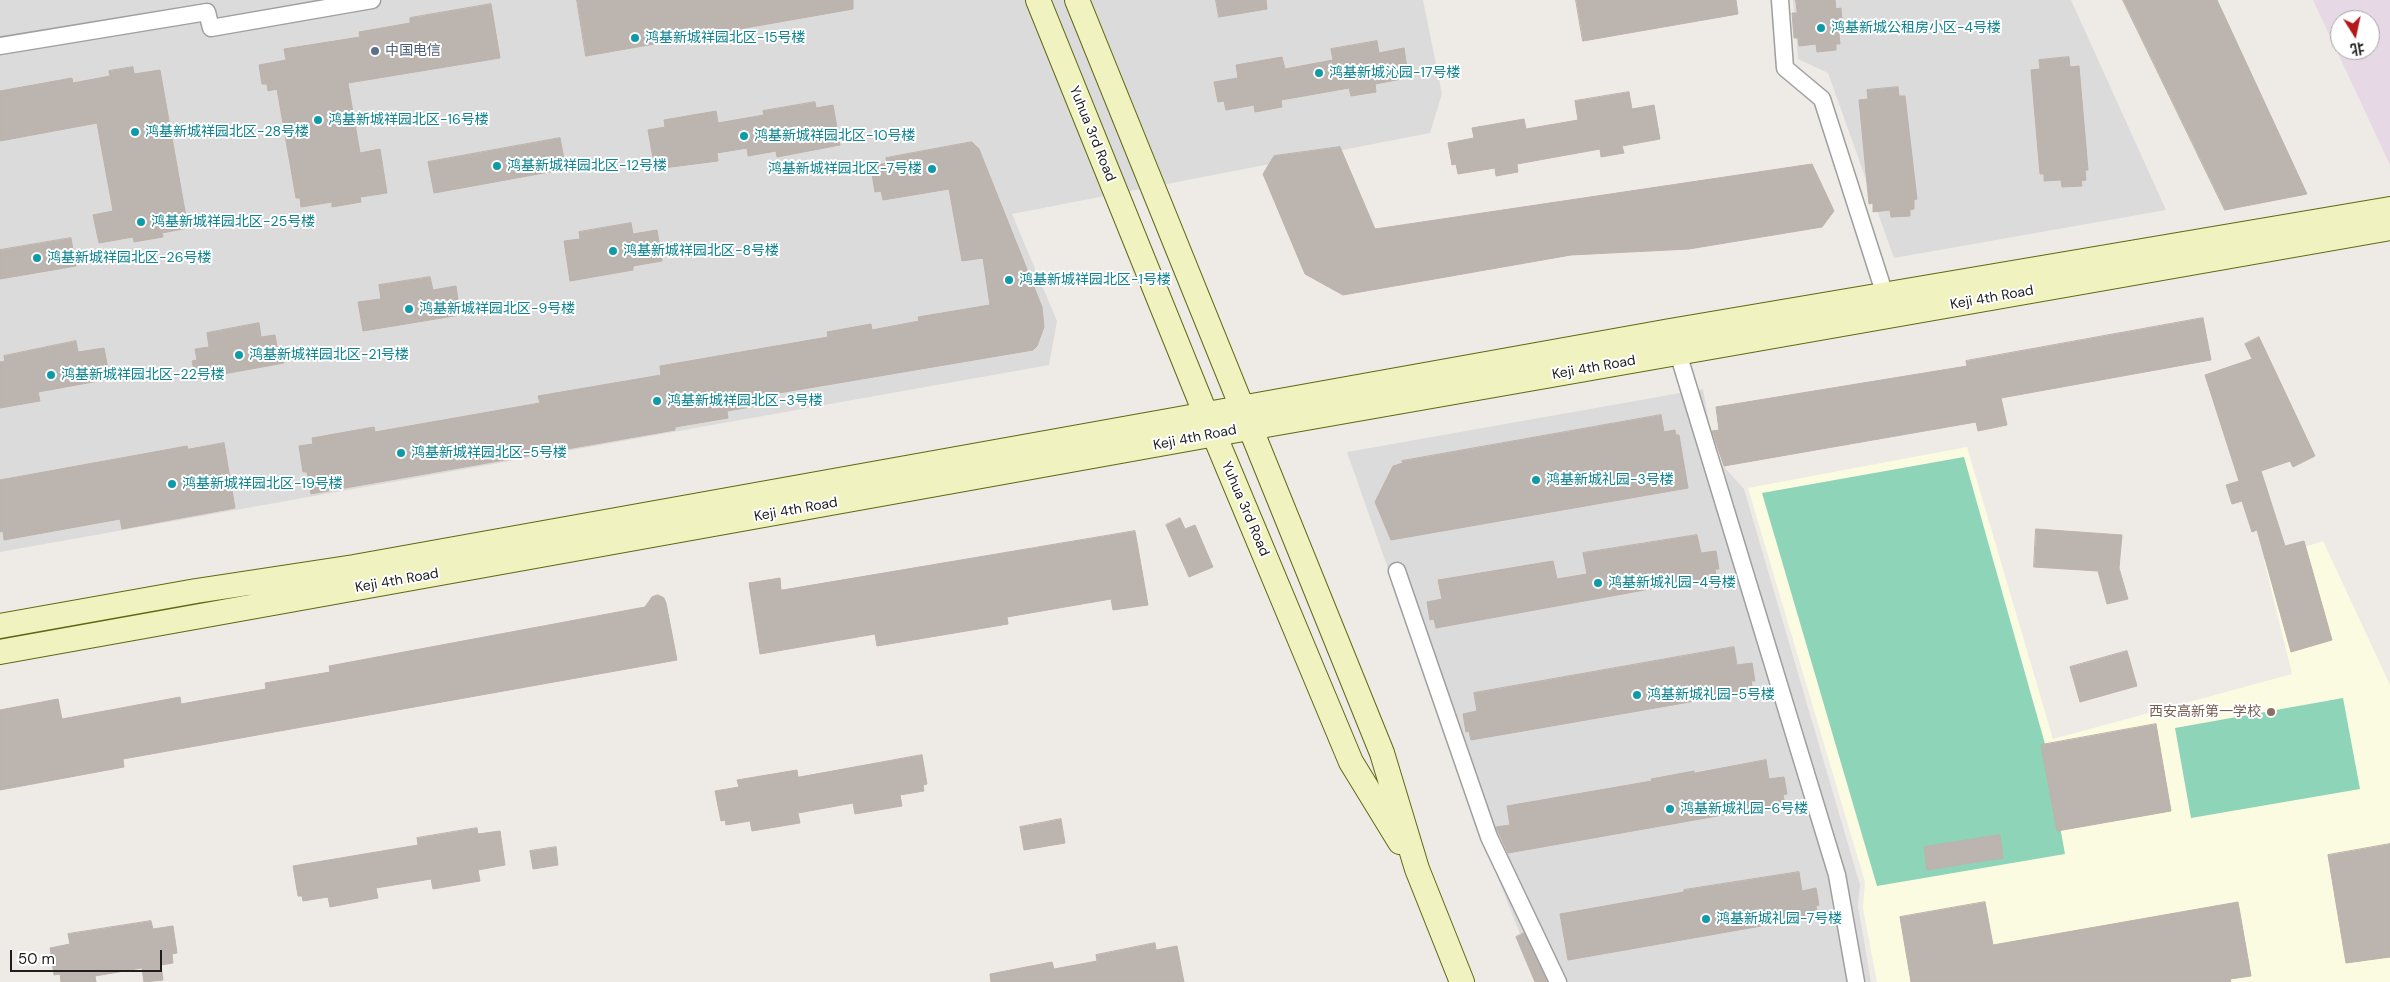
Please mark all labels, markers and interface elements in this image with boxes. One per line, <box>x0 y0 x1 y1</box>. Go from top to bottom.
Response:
north arrow <box>2330 10 2380 60</box>
place label: 鸿基新城公租房小区-4号楼 <box>1831 20 2001 36</box>
marker: 鸿基新城公租房小区-4号楼 <box>1815 22 1827 34</box>
place label: 鸿基新城祥园北区-15号楼 <box>645 30 805 46</box>
marker: 鸿基新城祥园北区-15号楼 <box>629 32 641 44</box>
text: 北 <box>2349 39 2366 59</box>
place label: 中国电信 <box>385 43 441 59</box>
marker: 中国电信 <box>369 45 381 57</box>
place label: 鸿基新城沁园-17号楼 <box>1329 65 1460 81</box>
marker: 鸿基新城沁园-17号楼 <box>1313 67 1325 79</box>
street label: Yuhua 3rd Road <box>1065 84 1119 184</box>
place label: 鸿基新城祥园北区-16号楼 <box>328 112 489 128</box>
marker: 鸿基新城祥园北区-16号楼 <box>312 114 324 126</box>
place label: 鸿基新城祥园北区-28号楼 <box>145 124 309 140</box>
marker: 鸿基新城祥园北区-28号楼 <box>129 126 141 138</box>
place label: 鸿基新城祥园北区-10号楼 <box>754 128 916 144</box>
marker: 鸿基新城祥园北区-10号楼 <box>738 130 750 142</box>
place label: 鸿基新城祥园北区-12号楼 <box>507 158 667 174</box>
marker: 鸿基新城祥园北区-12号楼 <box>491 160 503 172</box>
place label: 鸿基新城祥园北区-7号楼 <box>768 161 922 177</box>
marker: 鸿基新城祥园北区-7号楼 <box>926 163 938 175</box>
place label: 鸿基新城祥园北区-25号楼 <box>151 214 315 230</box>
marker: 鸿基新城祥园北区-25号楼 <box>135 216 147 228</box>
place label: 鸿基新城祥园北区-8号楼 <box>623 243 779 259</box>
marker: 鸿基新城祥园北区-8号楼 <box>607 245 619 257</box>
place label: 鸿基新城祥园北区-26号楼 <box>47 250 211 266</box>
marker: 鸿基新城祥园北区-26号楼 <box>31 252 43 264</box>
place label: 鸿基新城祥园北区-1号楼 <box>1019 272 1171 288</box>
marker: 鸿基新城祥园北区-1号楼 <box>1003 274 1015 286</box>
street label: Keji 4th Road <box>1949 282 2035 314</box>
place label: 鸿基新城祥园北区-9号楼 <box>419 301 575 317</box>
marker: 鸿基新城祥园北区-9号楼 <box>403 303 415 315</box>
place label: 鸿基新城祥园北区-21号楼 <box>249 347 409 363</box>
marker: 鸿基新城祥园北区-21号楼 <box>233 349 245 361</box>
street label: Keji 4th Road <box>1551 352 1637 384</box>
place label: 鸿基新城祥园北区-22号楼 <box>61 367 225 383</box>
marker: 鸿基新城祥园北区-22号楼 <box>45 369 57 381</box>
place label: 鸿基新城祥园北区-3号楼 <box>667 393 823 409</box>
marker: 鸿基新城祥园北区-3号楼 <box>651 395 663 407</box>
street label: Keji 4th Road <box>1152 422 1238 454</box>
place label: 鸿基新城祥园北区-5号楼 <box>411 445 567 461</box>
marker: 鸿基新城祥园北区-5号楼 <box>395 447 407 459</box>
street label: Yuhua 3rd Road <box>1217 459 1273 559</box>
place label: 鸿基新城礼园-3号楼 <box>1546 472 1674 488</box>
marker: 鸿基新城礼园-3号楼 <box>1530 474 1542 486</box>
place label: 鸿基新城祥园北区-19号楼 <box>182 476 343 492</box>
marker: 鸿基新城祥园北区-19号楼 <box>166 478 178 490</box>
street label: Keji 4th Road <box>753 494 839 526</box>
street label: Keji 4th Road <box>354 565 440 597</box>
place label: 鸿基新城礼园-4号楼 <box>1608 575 1736 591</box>
marker: 鸿基新城礼园-4号楼 <box>1592 577 1604 589</box>
place label: 鸿基新城礼园-5号楼 <box>1647 687 1775 703</box>
marker: 鸿基新城礼园-5号楼 <box>1631 689 1643 701</box>
place label: 西安高新第一学校 <box>2149 704 2261 720</box>
marker: 西安高新第一学校 <box>2265 706 2277 718</box>
place label: 鸿基新城礼园-6号楼 <box>1680 801 1808 817</box>
marker: 鸿基新城礼园-6号楼 <box>1664 803 1676 815</box>
place label: 鸿基新城礼园-7号楼 <box>1716 911 1842 927</box>
marker: 鸿基新城礼园-7号楼 <box>1700 913 1712 925</box>
scale bar <box>12 940 165 972</box>
text: 50 m <box>18 949 55 969</box>

